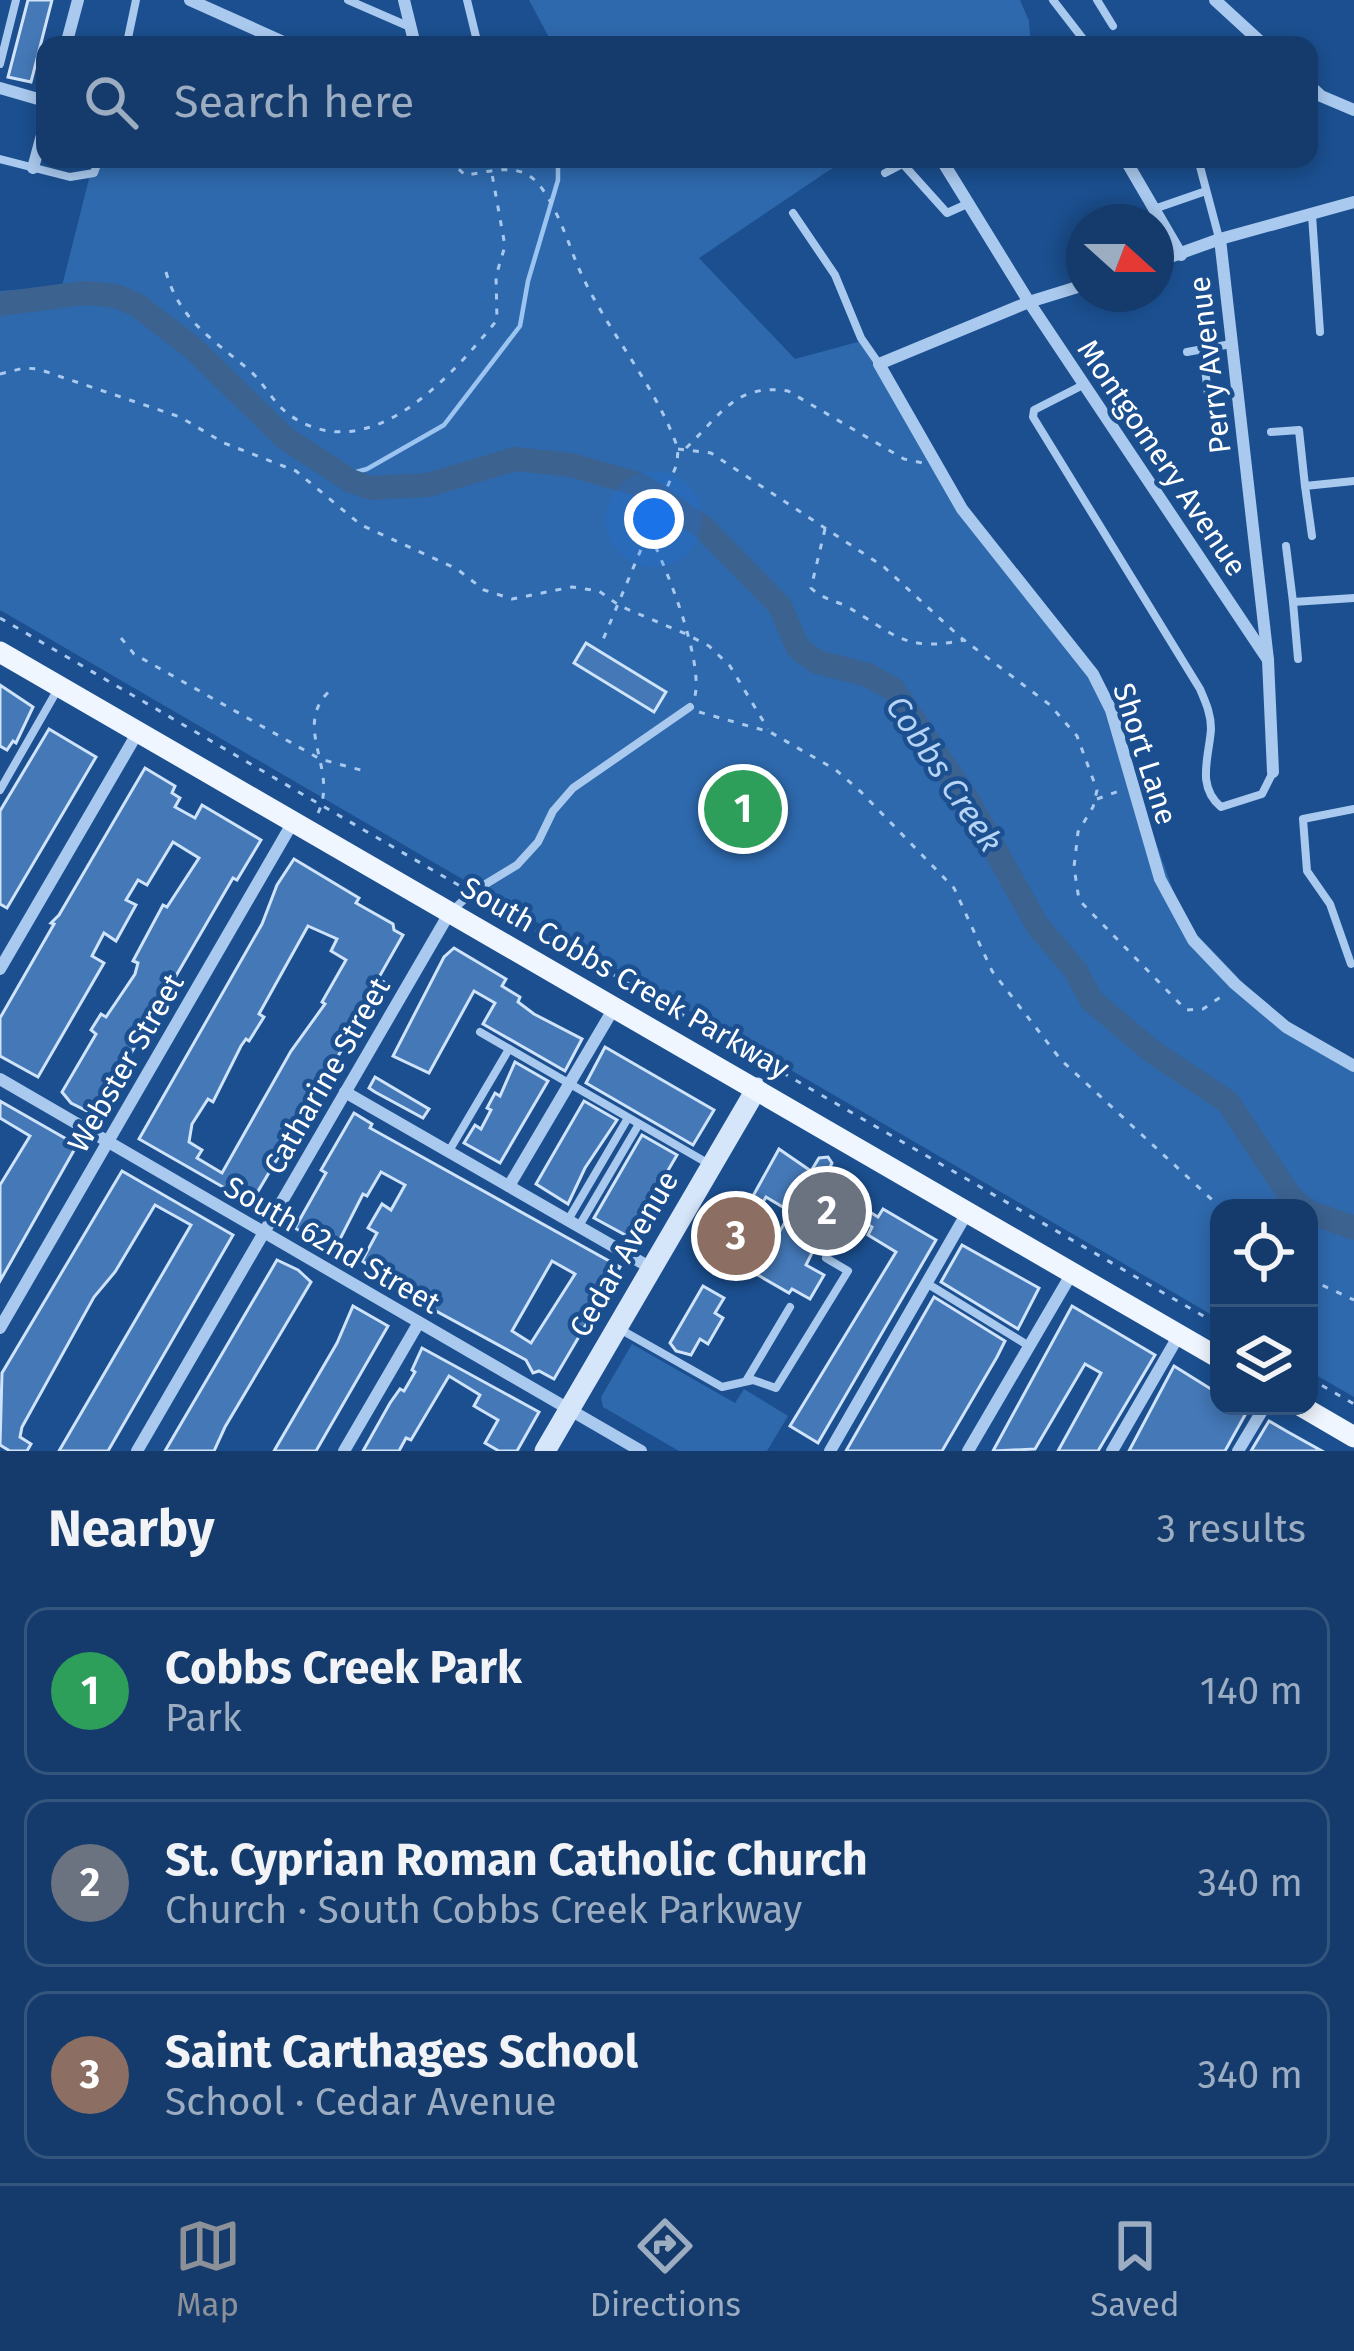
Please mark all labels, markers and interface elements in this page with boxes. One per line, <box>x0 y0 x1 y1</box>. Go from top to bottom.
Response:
search box <box>36 36 1318 168</box>
icon: search <box>78 69 144 135</box>
text: Search here <box>174 75 414 129</box>
north arrow <box>1066 204 1174 312</box>
street label: Perry Avenue <box>1181 274 1239 456</box>
street label: Montgomery Avenue <box>1070 333 1254 583</box>
your location <box>624 489 684 549</box>
street label: Short Lane <box>1105 679 1185 829</box>
water label: Cobbs Creek <box>877 688 1011 860</box>
pin: 1 <box>704 764 782 854</box>
street label: South Cobbs Creek Parkway <box>455 869 796 1087</box>
street label: Webster Street <box>60 967 192 1159</box>
street label: Catharine Street <box>256 971 398 1181</box>
street label: Cedar Avenue <box>562 1164 686 1344</box>
pin: 2 <box>788 1166 866 1256</box>
street label: South 62nd Street <box>218 1169 446 1321</box>
pin: 3 <box>697 1191 775 1281</box>
map controls <box>1210 1199 1318 1415</box>
button: locate <box>1210 1199 1318 1307</box>
button: layers <box>1210 1307 1318 1415</box>
text: Nearby <box>48 1498 214 1560</box>
text: 3 results <box>1156 1506 1306 1552</box>
text: Cobbs Creek Park <box>165 1641 522 1695</box>
text: 1 <box>81 1668 99 1714</box>
text: 140 m <box>1200 1668 1303 1714</box>
text: Park <box>165 1695 242 1741</box>
text: St. Cyprian Roman Catholic Church <box>165 1833 868 1887</box>
text: 2 <box>80 1860 100 1906</box>
text: 340 m <box>1197 1860 1303 1906</box>
text: Church · South Cobbs Creek Parkway <box>165 1887 802 1933</box>
text: Saint Carthages School <box>165 2025 638 2079</box>
text: 3 <box>80 2052 100 2098</box>
text: 340 m <box>1197 2052 1303 2098</box>
text: School · Cedar Avenue <box>165 2079 556 2125</box>
tab: Map <box>175 2213 241 2325</box>
tab: Directions <box>590 2213 741 2325</box>
tab: Saved <box>1090 2213 1179 2325</box>

